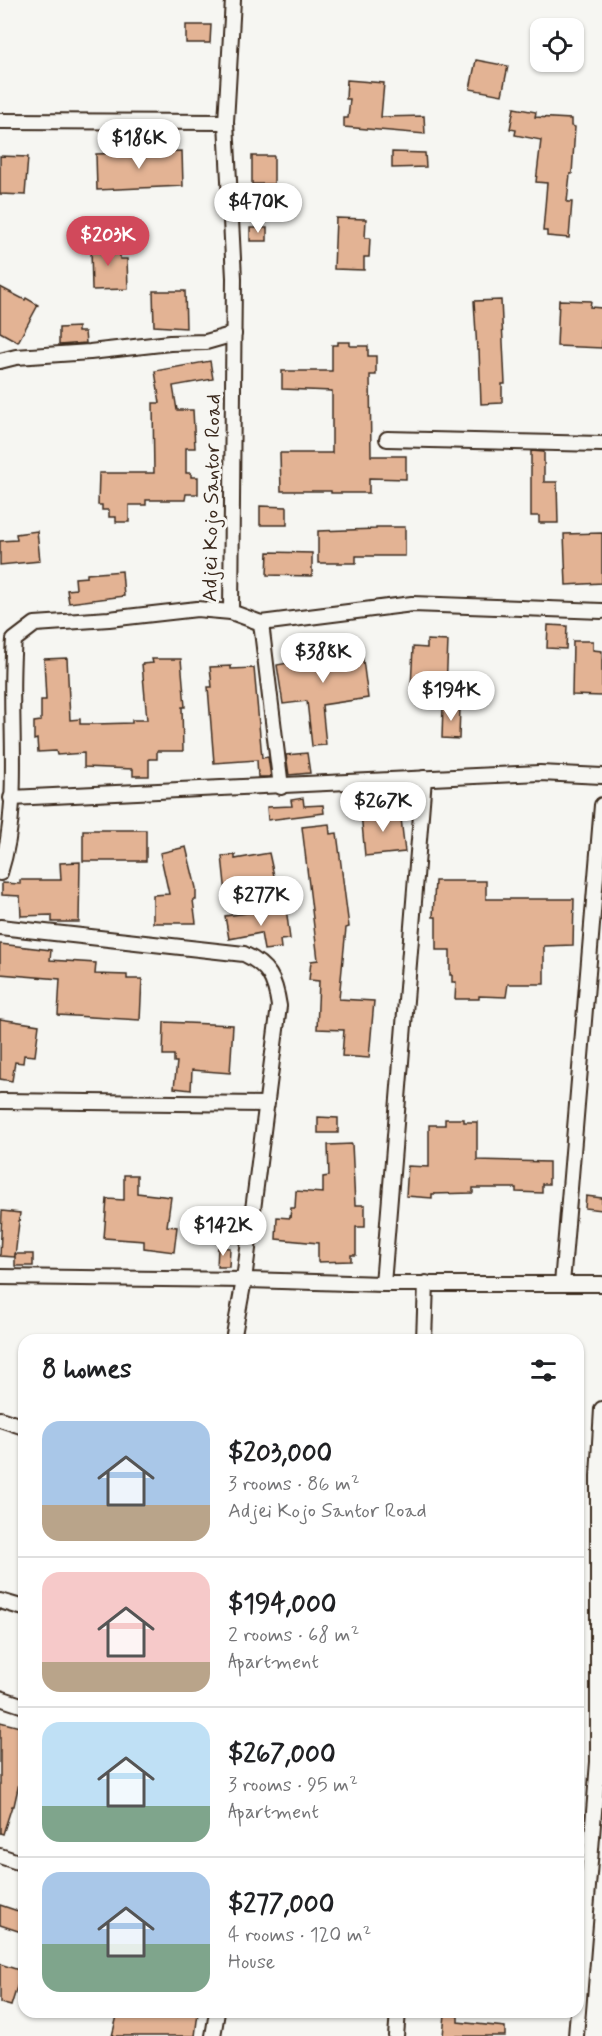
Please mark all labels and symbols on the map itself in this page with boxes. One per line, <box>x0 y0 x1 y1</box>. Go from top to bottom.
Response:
pin: $186K <box>97 119 181 170</box>
pin: $470K <box>216 183 300 234</box>
pin: $203K <box>66 216 150 267</box>
street label: Adjei Kojo Santor Road <box>196 394 228 602</box>
pin: $388K <box>281 633 365 684</box>
pin: $194K <box>409 671 493 722</box>
pin: $267K <box>341 782 425 833</box>
pin: $277K <box>219 876 303 927</box>
pin: $142K <box>181 1206 265 1257</box>

